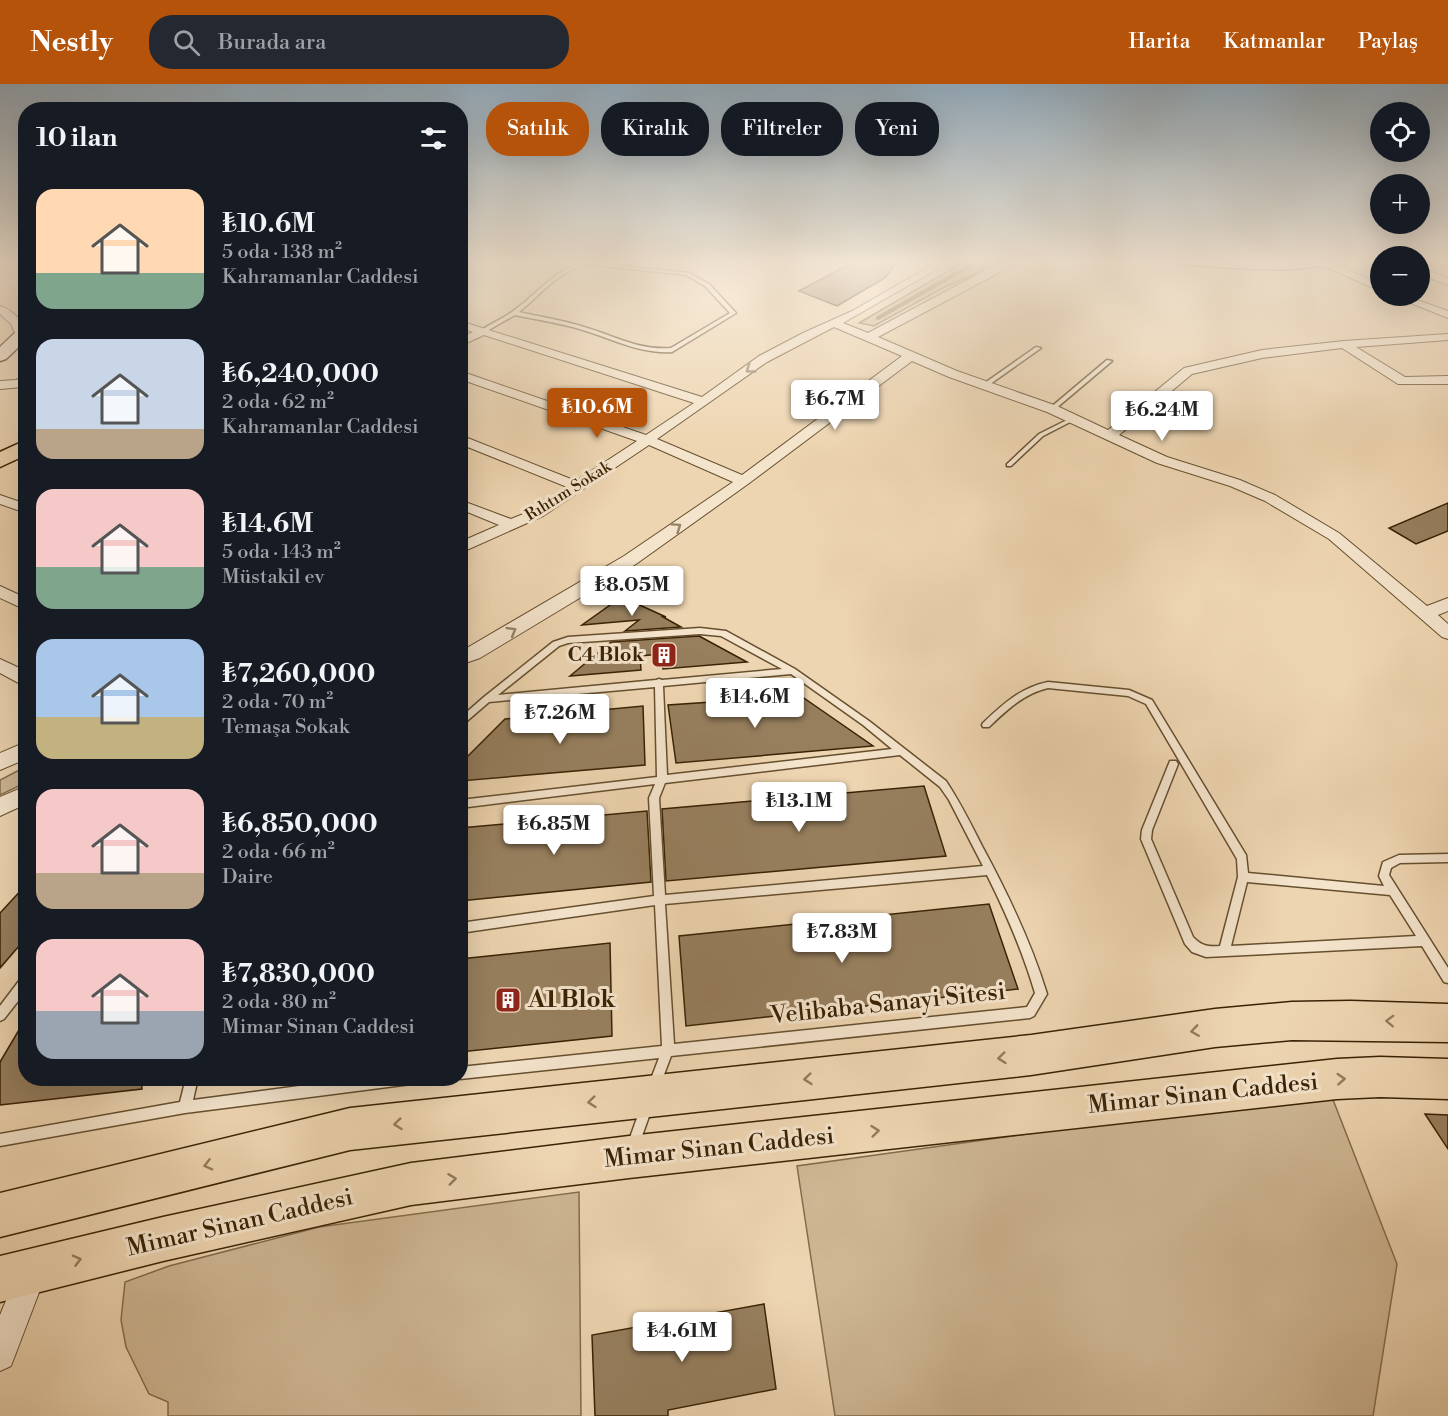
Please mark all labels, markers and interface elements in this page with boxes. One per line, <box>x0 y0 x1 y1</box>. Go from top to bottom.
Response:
search box <box>149 15 569 69</box>
text: Nestly <box>30 25 113 60</box>
icon: search <box>170 26 203 59</box>
text: Burada ara <box>218 29 326 56</box>
text: Harita <box>1128 29 1190 55</box>
text: Katmanlar <box>1223 29 1325 55</box>
text: Paylaş <box>1358 29 1418 55</box>
chip: Satılık <box>486 102 589 156</box>
chip: Kiralık <box>601 102 709 156</box>
chip: Filtreler <box>721 102 843 156</box>
chip: Yeni <box>855 102 939 156</box>
map controls <box>1370 102 1430 306</box>
button: locate <box>1370 102 1430 162</box>
text: 10 ilan <box>36 122 118 154</box>
icon: filters <box>417 122 450 155</box>
button: + <box>1370 174 1430 234</box>
text: ₺10.6M <box>222 208 315 240</box>
icon: home <box>84 213 156 285</box>
text: 5 oda · 138 m² <box>222 240 342 265</box>
button: − <box>1370 246 1430 306</box>
text: Kahramanlar Caddesi <box>222 265 419 290</box>
text: ₺6,240,000 <box>222 358 379 390</box>
one-way arrow <box>745 362 756 373</box>
icon: home <box>84 363 156 435</box>
pin: ₺6.7M <box>793 380 877 431</box>
text: ₺6.7M <box>805 387 865 412</box>
pin: ₺10.6M <box>548 388 646 439</box>
text: 2 oda · 62 m² <box>222 390 334 415</box>
pin: ₺6.24M <box>1113 391 1211 442</box>
text: ₺10.6M <box>561 395 633 420</box>
text: ₺6.24M <box>1125 398 1199 423</box>
text: Kahramanlar Caddesi <box>222 415 419 440</box>
street label: Rıhtım Sokak <box>521 456 616 525</box>
text: ₺14.6M <box>222 508 313 540</box>
icon: home <box>84 513 156 585</box>
one-way arrow <box>670 523 681 534</box>
text: 5 oda · 143 m² <box>222 540 341 565</box>
text: Müstakil ev <box>222 565 325 590</box>
pin: ₺8.05M <box>583 566 681 617</box>
text: ₺8.05M <box>594 573 670 598</box>
one-way arrow <box>506 626 516 638</box>
building icon: C4 Blok <box>649 640 679 670</box>
place label: C4 Blok <box>567 643 645 668</box>
text: ₺7,260,000 <box>222 658 375 690</box>
icon: home <box>84 663 156 735</box>
pin: ₺14.6M <box>706 678 804 729</box>
text: ₺14.6M <box>720 685 790 710</box>
text: 2 oda · 70 m² <box>222 690 333 715</box>
pin: ₺7.26M <box>511 694 609 745</box>
text: ₺7.26M <box>524 701 596 726</box>
text: Temaşa Sokak <box>222 715 349 740</box>
pin: ₺13.1M <box>750 782 848 833</box>
text: ₺13.1M <box>766 789 832 814</box>
pin: ₺6.85M <box>505 805 603 856</box>
text: ₺6,850,000 <box>222 808 378 840</box>
text: ₺6.85M <box>517 812 591 837</box>
icon: home <box>84 813 156 885</box>
text: 2 oda · 66 m² <box>222 840 335 865</box>
text: Daire <box>222 865 273 890</box>
pin: ₺7.83M <box>793 913 891 964</box>
text: ₺7.83M <box>806 920 878 945</box>
text: ₺7,830,000 <box>222 958 375 990</box>
icon: home <box>84 963 156 1035</box>
street label: Velibaba Sanayi Sitesi <box>768 977 1007 1031</box>
building icon: A1 Blok <box>493 985 523 1015</box>
place label: A1 Blok <box>527 985 617 1015</box>
text: 2 oda · 80 m² <box>222 990 336 1015</box>
text: Mimar Sinan Caddesi <box>222 1015 415 1040</box>
one-way arrow <box>1385 1015 1394 1027</box>
one-way arrow <box>1190 1024 1200 1036</box>
one-way arrow <box>997 1051 1007 1064</box>
street label: Mimar Sinan Caddesi <box>1086 1067 1320 1121</box>
one-way arrow <box>804 1072 813 1085</box>
one-way arrow <box>1336 1073 1345 1086</box>
one-way arrow <box>588 1095 597 1108</box>
one-way arrow <box>394 1117 403 1130</box>
street label: Mimar Sinan Caddesi <box>602 1121 836 1175</box>
one-way arrow <box>871 1125 880 1138</box>
one-way arrow <box>203 1157 213 1170</box>
one-way arrow <box>448 1173 457 1186</box>
street label: Mimar Sinan Caddesi <box>124 1182 356 1264</box>
one-way arrow <box>72 1255 82 1268</box>
pin: ₺4.61M <box>633 1312 731 1363</box>
text: ₺4.61M <box>647 1319 717 1344</box>

